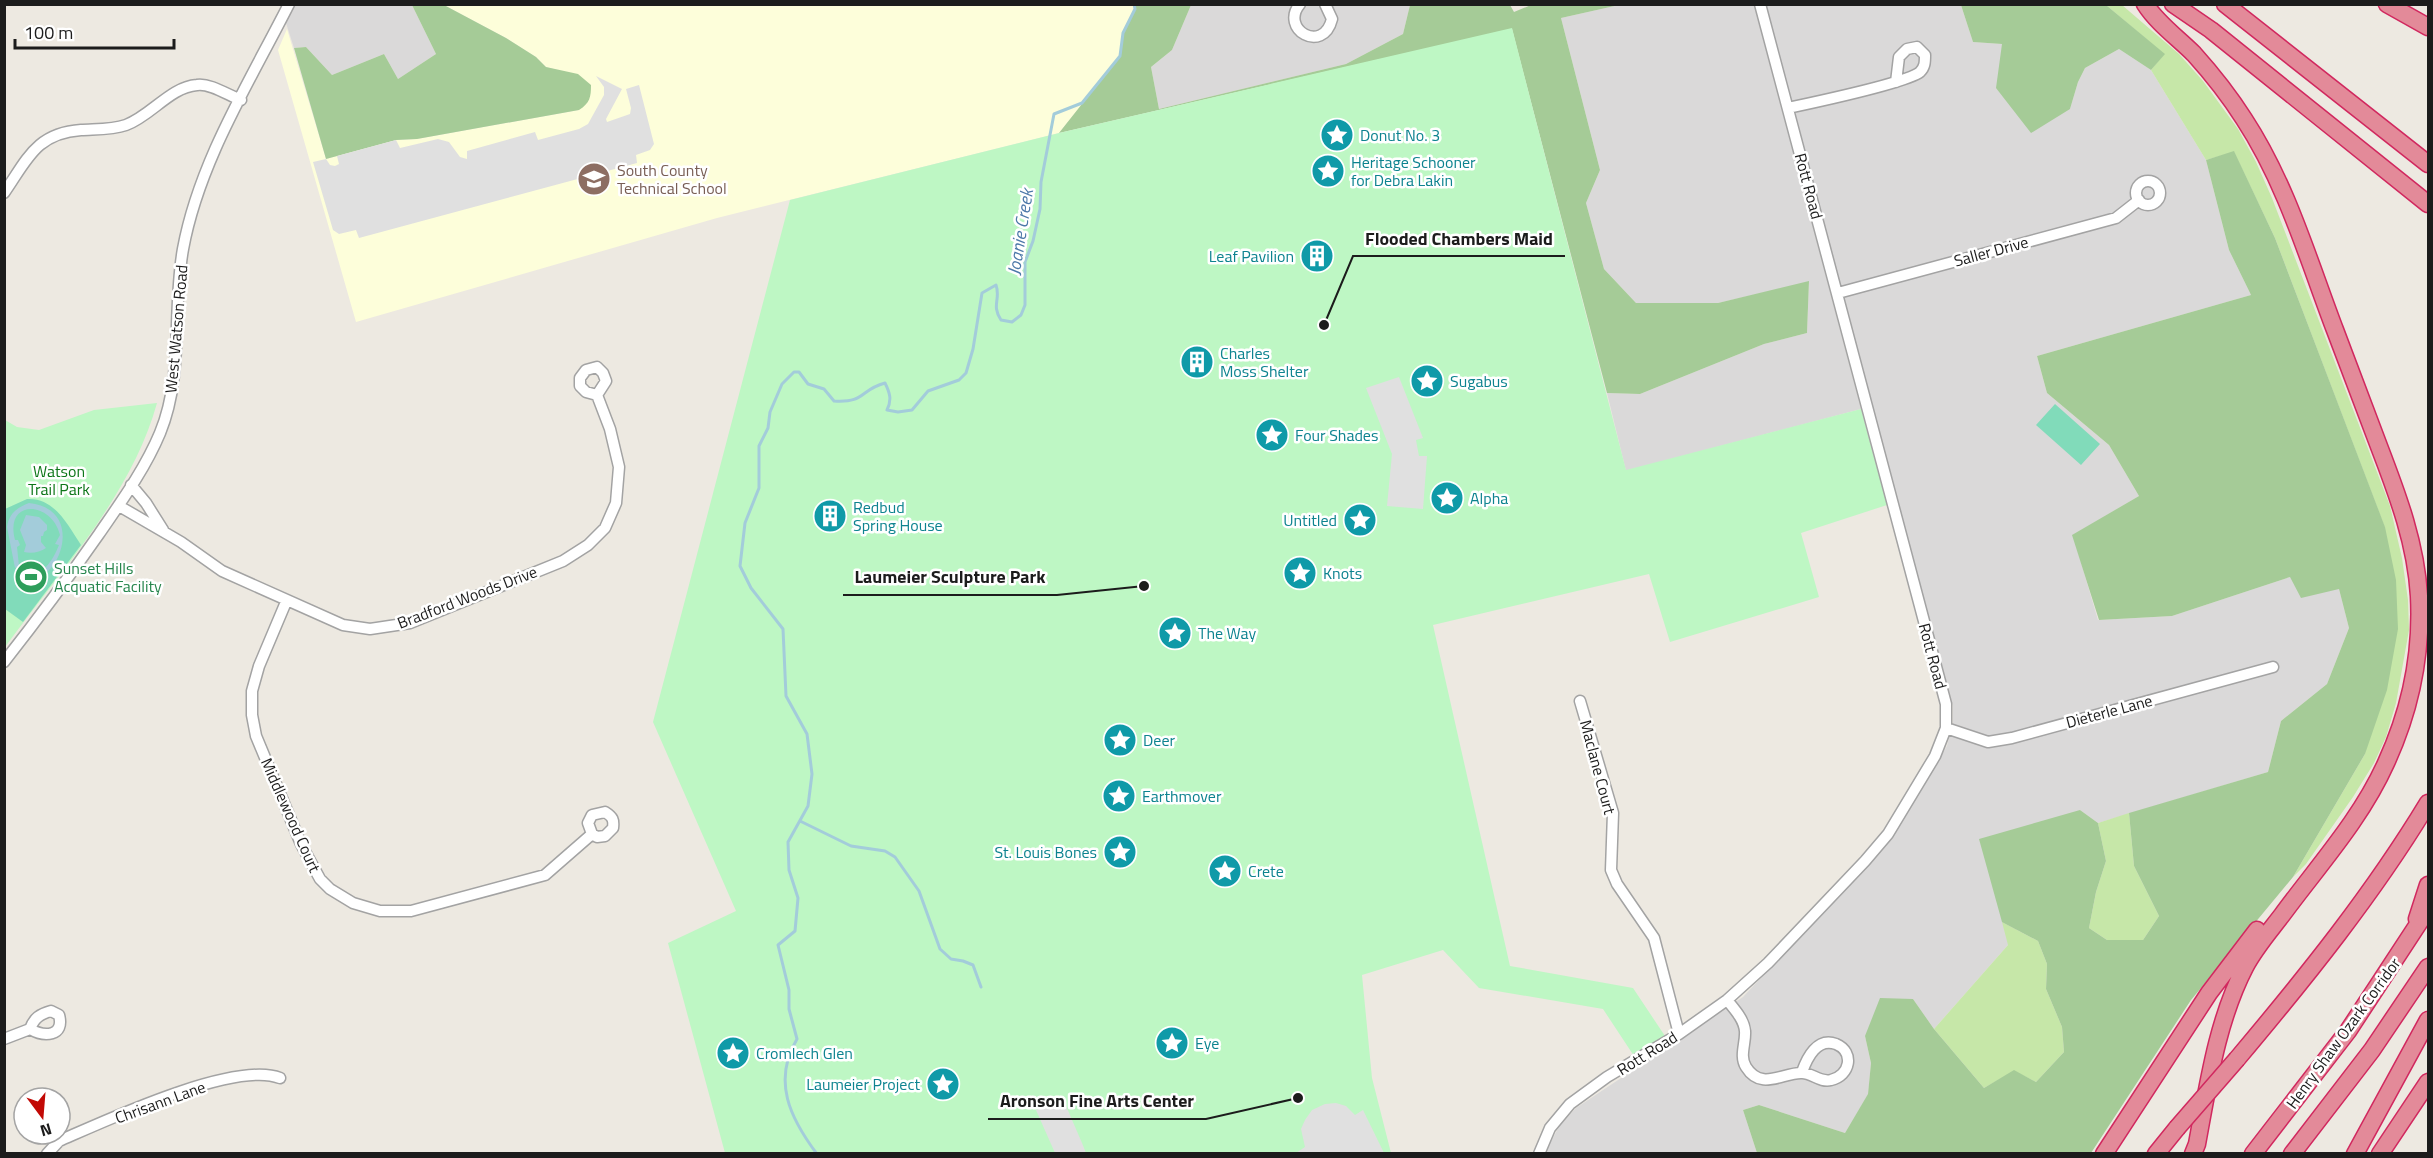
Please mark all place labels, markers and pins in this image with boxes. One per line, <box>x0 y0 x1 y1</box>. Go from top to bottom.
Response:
place icon: Donut No. 3 <box>1319 117 1355 153</box>
place label: Donut No. 3 <box>1360 123 1440 147</box>
place label: Heritage Schooner for Debra Lakin <box>1351 150 1476 192</box>
place icon: Heritage Schooner for Debra Lakin <box>1310 153 1346 189</box>
place label: South County Technical School <box>617 158 727 200</box>
school or university icon: South County Technical School <box>576 161 612 197</box>
callout: Flooded Chambers Maid <box>1353 220 1565 256</box>
building icon: Leaf Pavilion <box>1299 238 1335 274</box>
place label: Leaf Pavilion <box>1209 244 1294 268</box>
place label: Charles Moss Shelter <box>1220 341 1309 383</box>
building icon: Charles Moss Shelter <box>1179 344 1215 380</box>
place icon: Sugabus <box>1409 363 1445 399</box>
place label: Sugabus <box>1450 369 1508 393</box>
place icon: Four Shades <box>1254 417 1290 453</box>
place label: Four Shades <box>1295 423 1378 447</box>
place icon: Alpha <box>1429 480 1465 516</box>
place label: Alpha <box>1470 486 1508 510</box>
place label: Redbud Spring House <box>853 495 943 537</box>
building icon: Redbud Spring House <box>812 498 848 534</box>
place icon: Untitled <box>1342 502 1378 538</box>
place label: Untitled <box>1283 508 1337 532</box>
place icon: Knots <box>1282 555 1318 591</box>
place label: Sunset Hills Acquatic Facility <box>54 556 162 598</box>
sports icon: Sunset Hills Acquatic Facility <box>13 559 49 595</box>
callout: Laumeier Sculpture Park <box>843 559 1057 595</box>
place label: Knots <box>1323 561 1362 585</box>
place icon: The Way <box>1157 615 1193 651</box>
place label: The Way <box>1198 621 1256 645</box>
place icon: Deer <box>1102 722 1138 758</box>
place label: Deer <box>1143 728 1175 752</box>
place icon: Earthmover <box>1101 778 1137 814</box>
place label: Earthmover <box>1142 784 1222 808</box>
place icon: St. Louis Bones <box>1102 834 1138 870</box>
place label: St. Louis Bones <box>994 840 1097 864</box>
place icon: Crete <box>1207 853 1243 889</box>
place label: Crete <box>1248 859 1284 883</box>
place icon: Eye <box>1154 1025 1190 1061</box>
place label: Eye <box>1195 1031 1219 1055</box>
place icon: Cromlech Glen <box>715 1035 751 1071</box>
place label: Cromlech Glen <box>756 1041 853 1065</box>
place icon: Laumeier Project <box>925 1066 961 1102</box>
place label: Laumeier Project <box>806 1072 920 1096</box>
callout: Aronson Fine Arts Center <box>988 1083 1206 1119</box>

